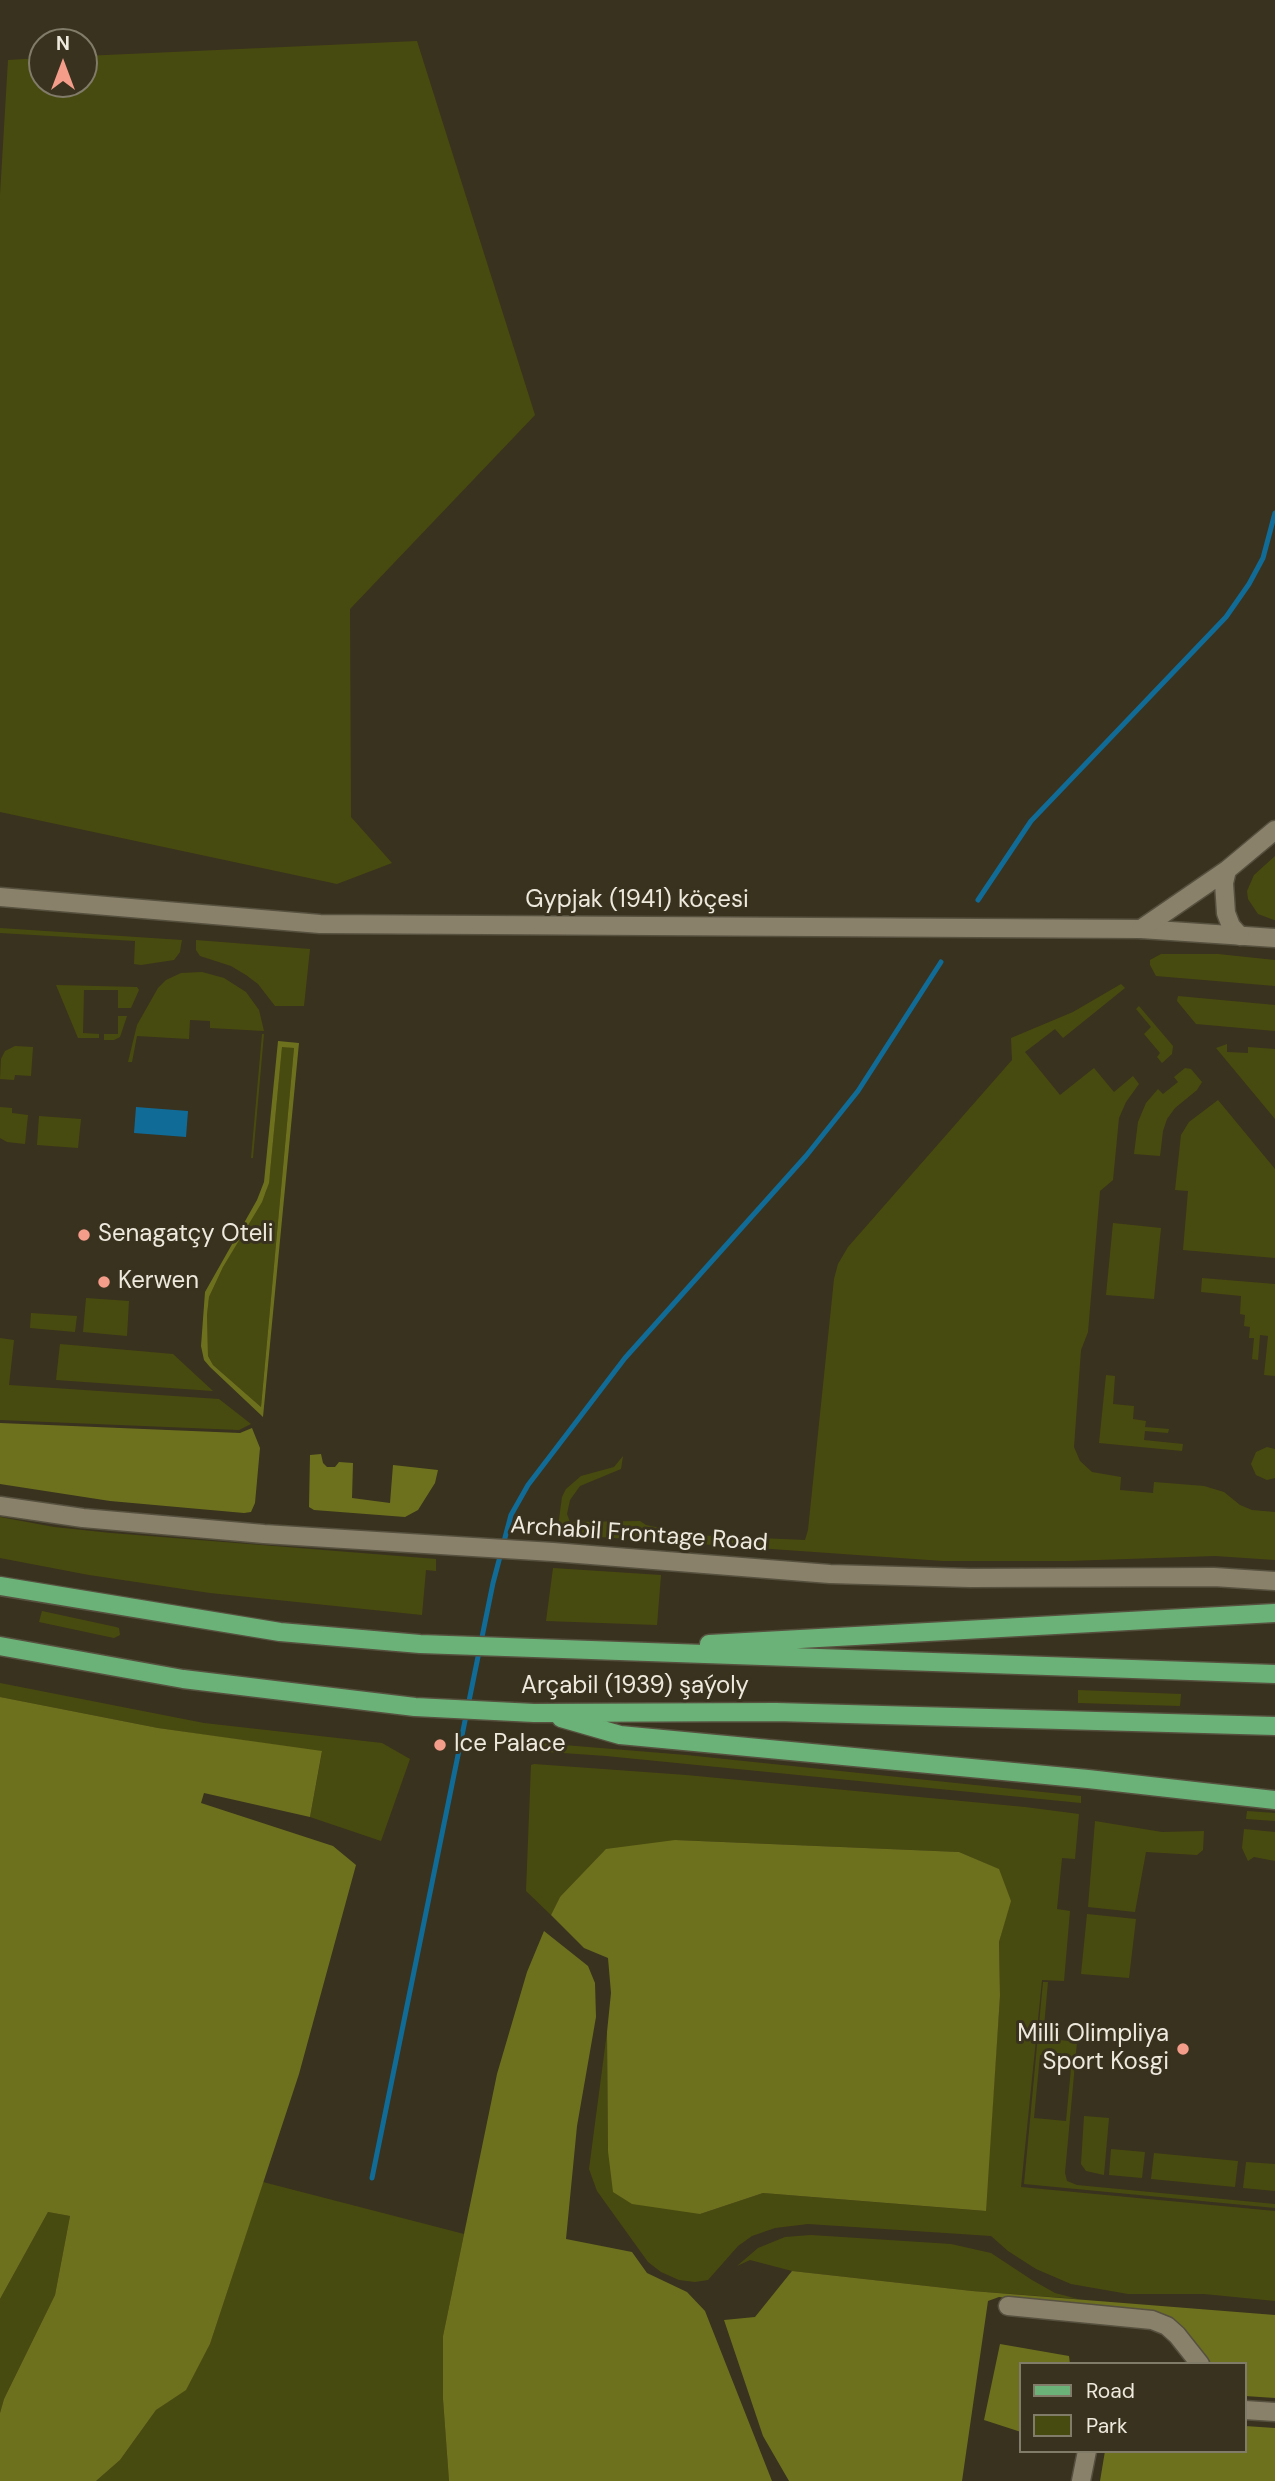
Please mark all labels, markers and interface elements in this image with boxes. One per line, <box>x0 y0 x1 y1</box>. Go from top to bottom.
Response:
north arrow <box>28 28 98 98</box>
text: N <box>56 31 70 56</box>
street label: Gypjak (1941) köçesi <box>525 887 749 915</box>
place label: Senagatçy Oteli <box>98 1221 273 1249</box>
marker: Senagatçy Oteli <box>76 1227 92 1243</box>
place label: Kerwen <box>118 1268 199 1296</box>
marker: Kerwen <box>96 1274 112 1290</box>
street label: Archabil Frontage Road <box>509 1512 769 1558</box>
street label: Arçabil (1939) şaýoly <box>521 1673 749 1701</box>
place label: Ice Palace <box>454 1731 566 1759</box>
marker: Ice Palace <box>432 1737 448 1753</box>
place label: Milli Olimpliya Sport Kosgi <box>1017 2021 1169 2077</box>
marker: Milli Olimpliya Sport Kosgi <box>1175 2041 1191 2057</box>
legend <box>1020 2362 1247 2453</box>
text: Road <box>1086 2377 1135 2405</box>
text: Park <box>1086 2412 1127 2440</box>

